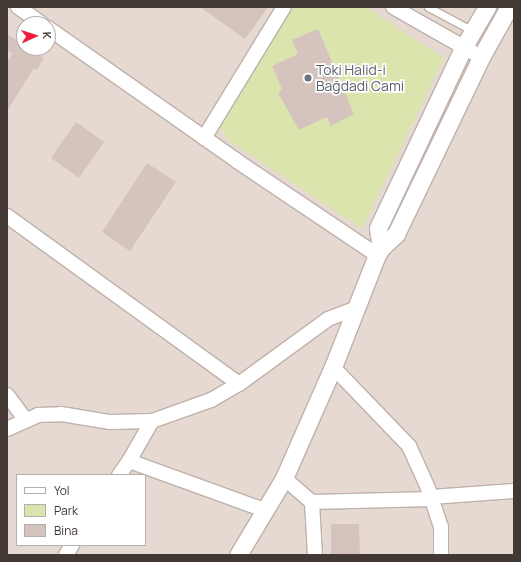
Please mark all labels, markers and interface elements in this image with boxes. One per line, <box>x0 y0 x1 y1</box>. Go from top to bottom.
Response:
north arrow <box>16 16 56 56</box>
text: K <box>40 31 55 39</box>
place label: Toki Halid-i Bağdadi Cami <box>316 62 404 94</box>
marker: Toki Halid-i Bağdadi Cami <box>303 73 313 83</box>
legend <box>16 474 146 546</box>
text: Yol <box>54 482 70 499</box>
text: Park <box>54 502 78 519</box>
text: Bina <box>54 522 78 539</box>

